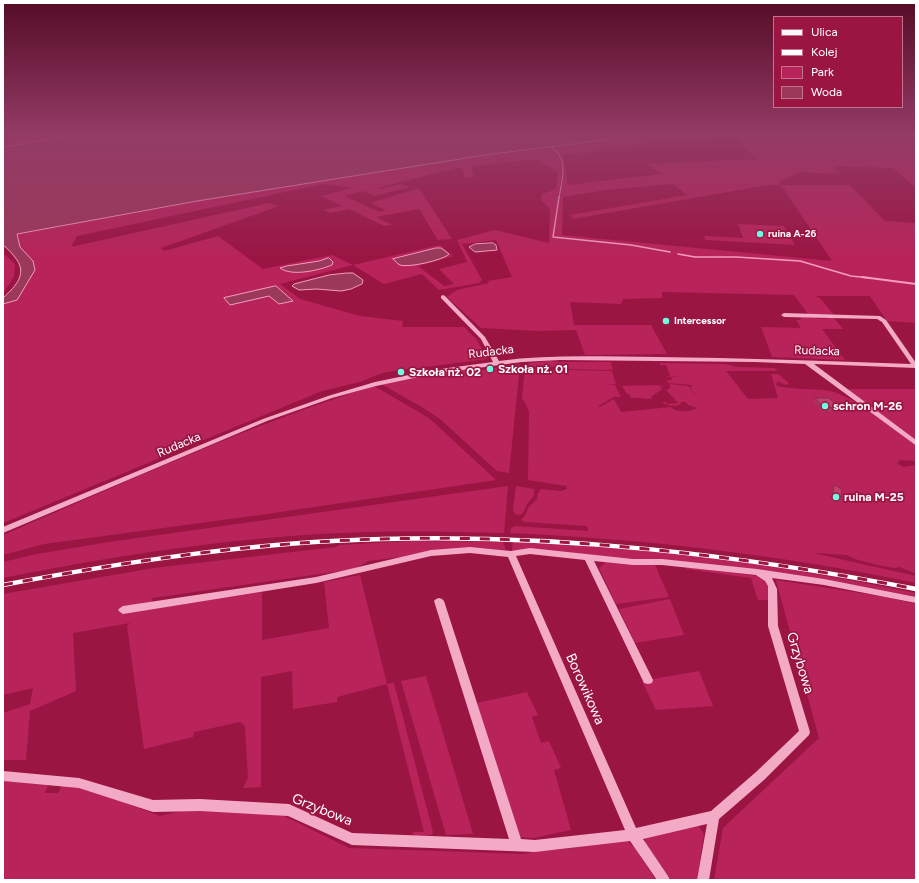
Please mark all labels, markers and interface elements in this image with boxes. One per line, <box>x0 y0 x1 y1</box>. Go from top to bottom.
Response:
legend <box>773 16 903 108</box>
text: Ulica <box>811 25 838 39</box>
text: Kolej <box>811 45 838 59</box>
text: Park <box>811 65 834 79</box>
text: Woda <box>811 85 842 99</box>
place label: ruina A-26 <box>768 228 816 240</box>
marker: ruina A-26 <box>755 229 765 239</box>
place label: Intercessor <box>674 315 726 327</box>
marker: Intercessor <box>661 316 671 326</box>
street label: Rudacka <box>467 342 515 362</box>
street label: Rudacka <box>794 343 840 359</box>
place label: Szkoła nż. 01 <box>498 362 568 376</box>
marker: Szkoła nż. 01 <box>485 364 495 374</box>
place label: Szkoła nż. 02 <box>409 365 481 379</box>
marker: Szkoła nż. 02 <box>396 367 406 377</box>
place label: schron M-26 <box>833 399 902 413</box>
marker: schron M-26 <box>820 401 830 411</box>
street label: Rudacka <box>155 429 203 461</box>
place label: ruina M-25 <box>844 490 904 504</box>
marker: ruina M-25 <box>831 492 841 502</box>
street label: Grzybowa <box>783 630 817 696</box>
street label: Borowikowa <box>562 651 608 727</box>
street label: Grzybowa <box>289 790 355 830</box>

